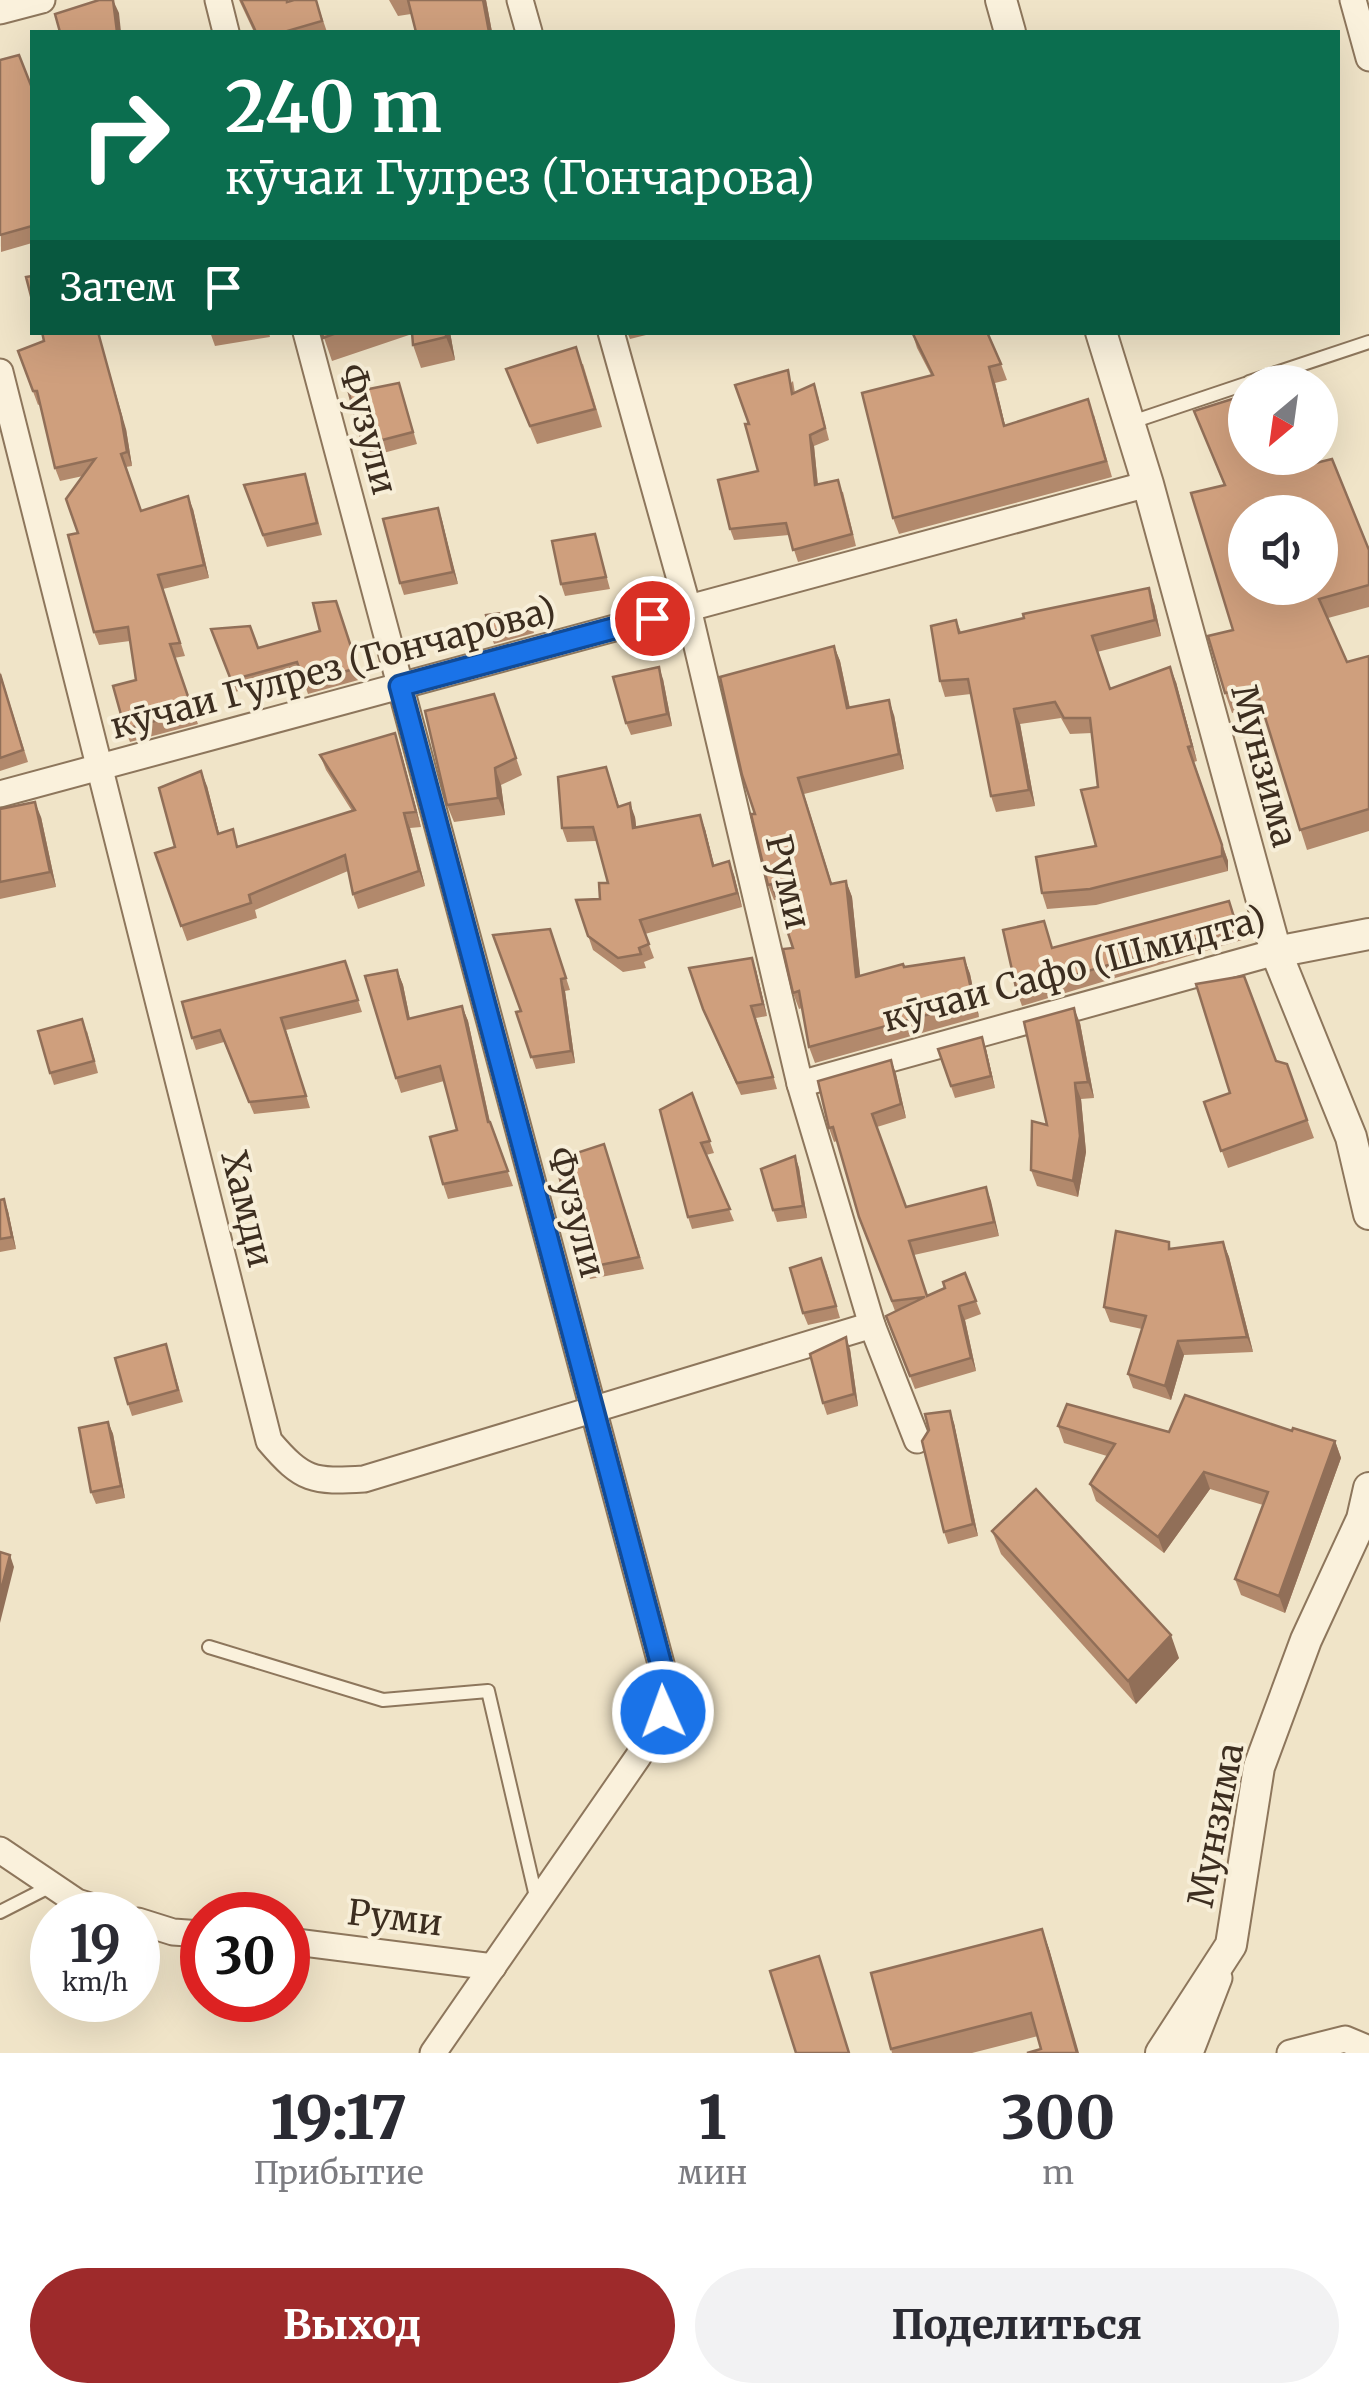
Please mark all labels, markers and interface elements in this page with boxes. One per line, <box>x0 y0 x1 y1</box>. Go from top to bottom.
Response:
text: 240 m <box>225 63 442 151</box>
icon: right <box>60 70 190 200</box>
text: кӯчаи Гулрез (Гончарова) <box>225 150 815 206</box>
icon: arrive <box>196 260 251 315</box>
text: Затем <box>60 264 176 311</box>
street label: Фузули <box>329 359 407 499</box>
north arrow <box>1228 365 1338 475</box>
map controls <box>1228 365 1338 605</box>
button: sound <box>1228 495 1338 605</box>
pin <box>610 576 695 661</box>
street label: кӯчаи Гулрез (Гончарова) <box>106 587 560 749</box>
icon: arrive <box>625 591 680 646</box>
street label: Мунзима <box>1221 680 1307 852</box>
street label: Руми <box>756 831 820 933</box>
street label: кӯчаи Сафо (Шмидта) <box>878 897 1270 1041</box>
street label: Фузули <box>537 1142 615 1282</box>
street label: Хамди <box>211 1146 283 1272</box>
position arrow <box>611 1660 715 1764</box>
street label: Мунзима <box>1179 1739 1253 1911</box>
street label: Руми <box>345 1890 445 1946</box>
speed limit sign: 30 <box>180 1892 310 2022</box>
text: 19 <box>69 1913 121 1976</box>
text: km/h <box>62 1966 128 1998</box>
text: 19:17 <box>270 2080 407 2155</box>
text: 1 <box>698 2080 726 2155</box>
text: 300 <box>1001 2080 1115 2155</box>
text: Прибытие <box>254 2153 424 2193</box>
text: мин <box>677 2153 747 2193</box>
text: m <box>1042 2153 1074 2193</box>
button: Выход <box>30 2268 675 2383</box>
button: Поделиться <box>695 2268 1339 2383</box>

